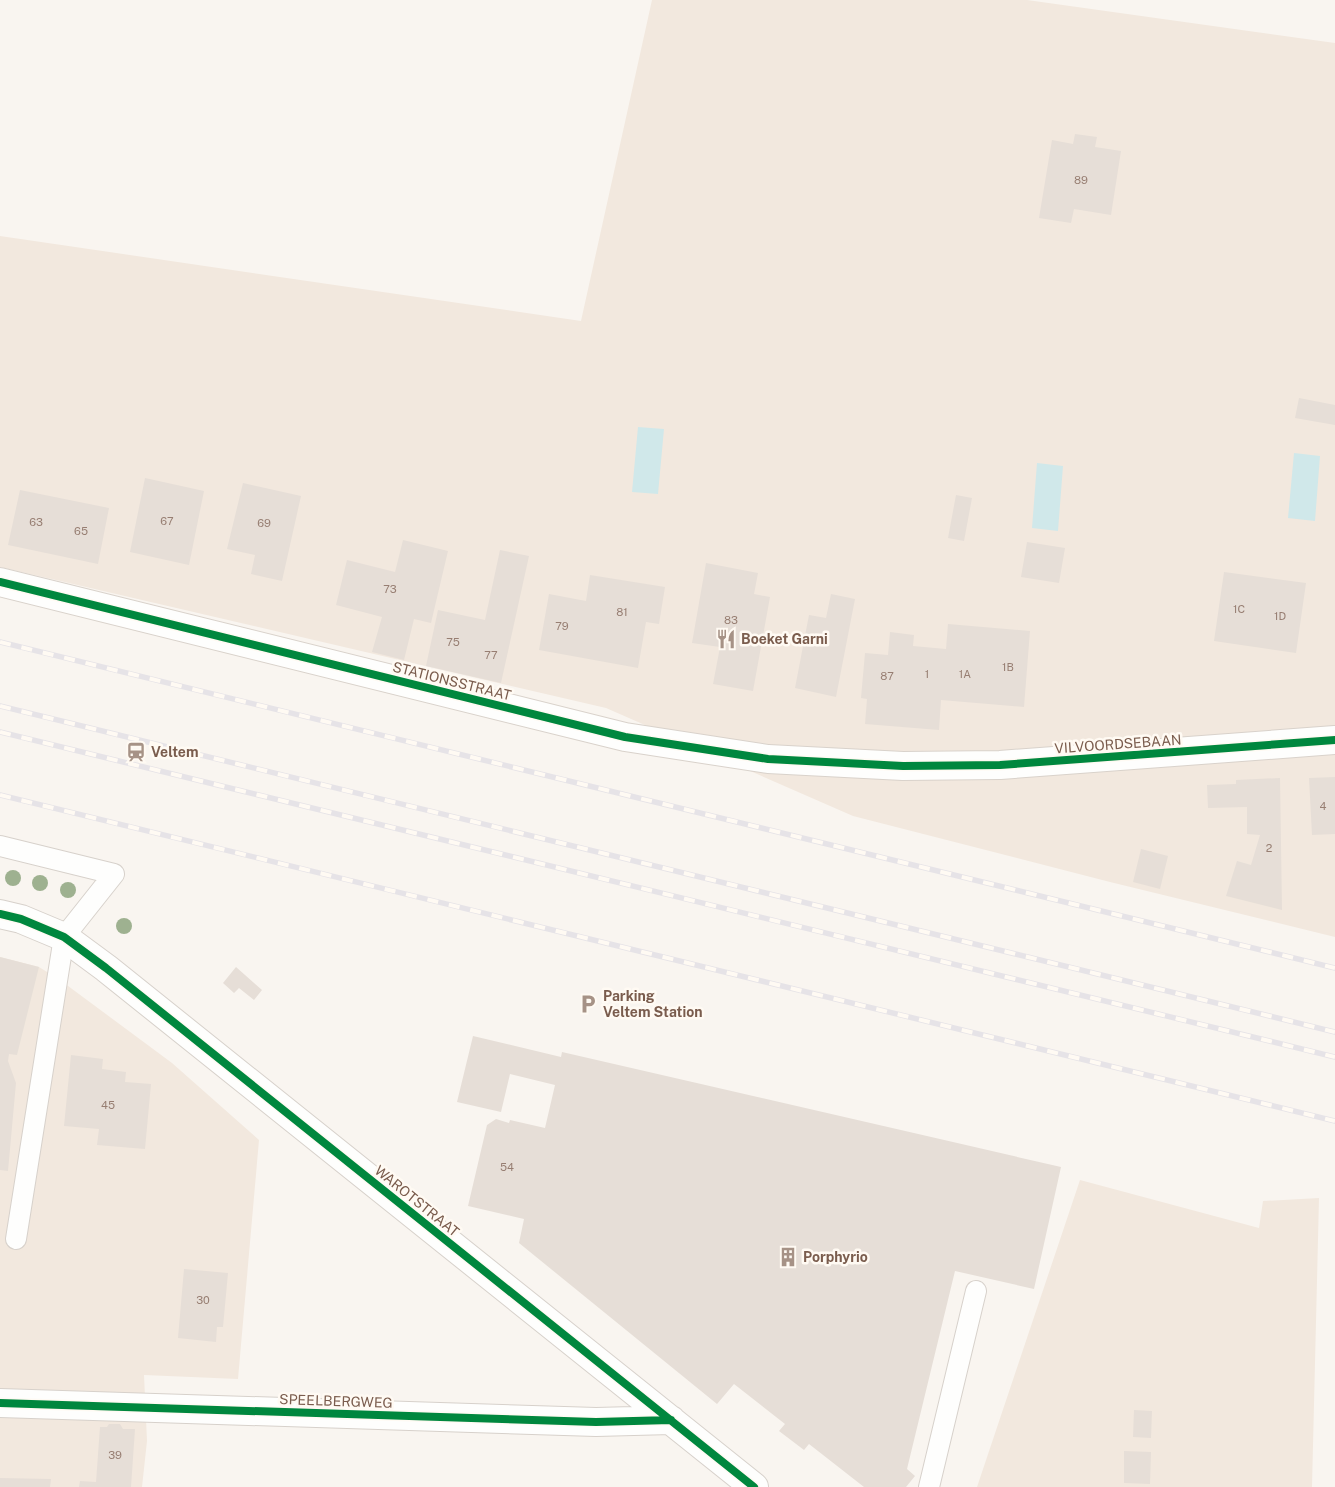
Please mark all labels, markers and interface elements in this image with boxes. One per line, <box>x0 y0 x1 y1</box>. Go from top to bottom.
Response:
house number: 89 <box>1074 174 1088 186</box>
house number: 67 <box>160 515 174 527</box>
house number: 63 <box>29 516 43 528</box>
house number: 69 <box>257 517 271 529</box>
house number: 65 <box>74 525 88 537</box>
house number: 73 <box>383 583 397 595</box>
house number: 1C <box>1233 603 1245 615</box>
house number: 81 <box>616 606 628 618</box>
house number: 1D <box>1274 610 1286 622</box>
house number: 83 <box>724 614 738 626</box>
house number: 79 <box>555 620 569 632</box>
restaurant icon: Boeket Garni <box>715 628 737 650</box>
place label: Boeket Garni <box>741 631 828 647</box>
house number: 75 <box>446 636 460 648</box>
house number: 77 <box>484 649 498 661</box>
street label: STATIONSSTRAAT <box>391 659 513 703</box>
house number: 1B <box>1002 661 1014 673</box>
house number: 1 <box>925 668 929 680</box>
house number: 1A <box>959 668 971 680</box>
house number: 87 <box>880 670 894 682</box>
street label: VILVOORDSEBAAN <box>1054 732 1182 756</box>
station icon: Veltem <box>125 741 147 763</box>
place label: Veltem <box>151 744 198 760</box>
house number: 4 <box>1320 800 1327 812</box>
house number: 2 <box>1266 842 1273 854</box>
place label: Parking Veltem Station <box>603 988 703 1020</box>
parking icon: Parking Veltem Station <box>577 993 599 1015</box>
house number: 45 <box>101 1099 115 1111</box>
house number: 54 <box>500 1161 514 1173</box>
street label: WAROTSTRAAT <box>372 1162 462 1240</box>
building icon: Porphyrio <box>777 1246 799 1268</box>
place label: Porphyrio <box>803 1249 868 1265</box>
house number: 30 <box>196 1294 210 1306</box>
street label: SPEELBERGWEG <box>279 1391 393 1411</box>
house number: 39 <box>108 1449 122 1461</box>

